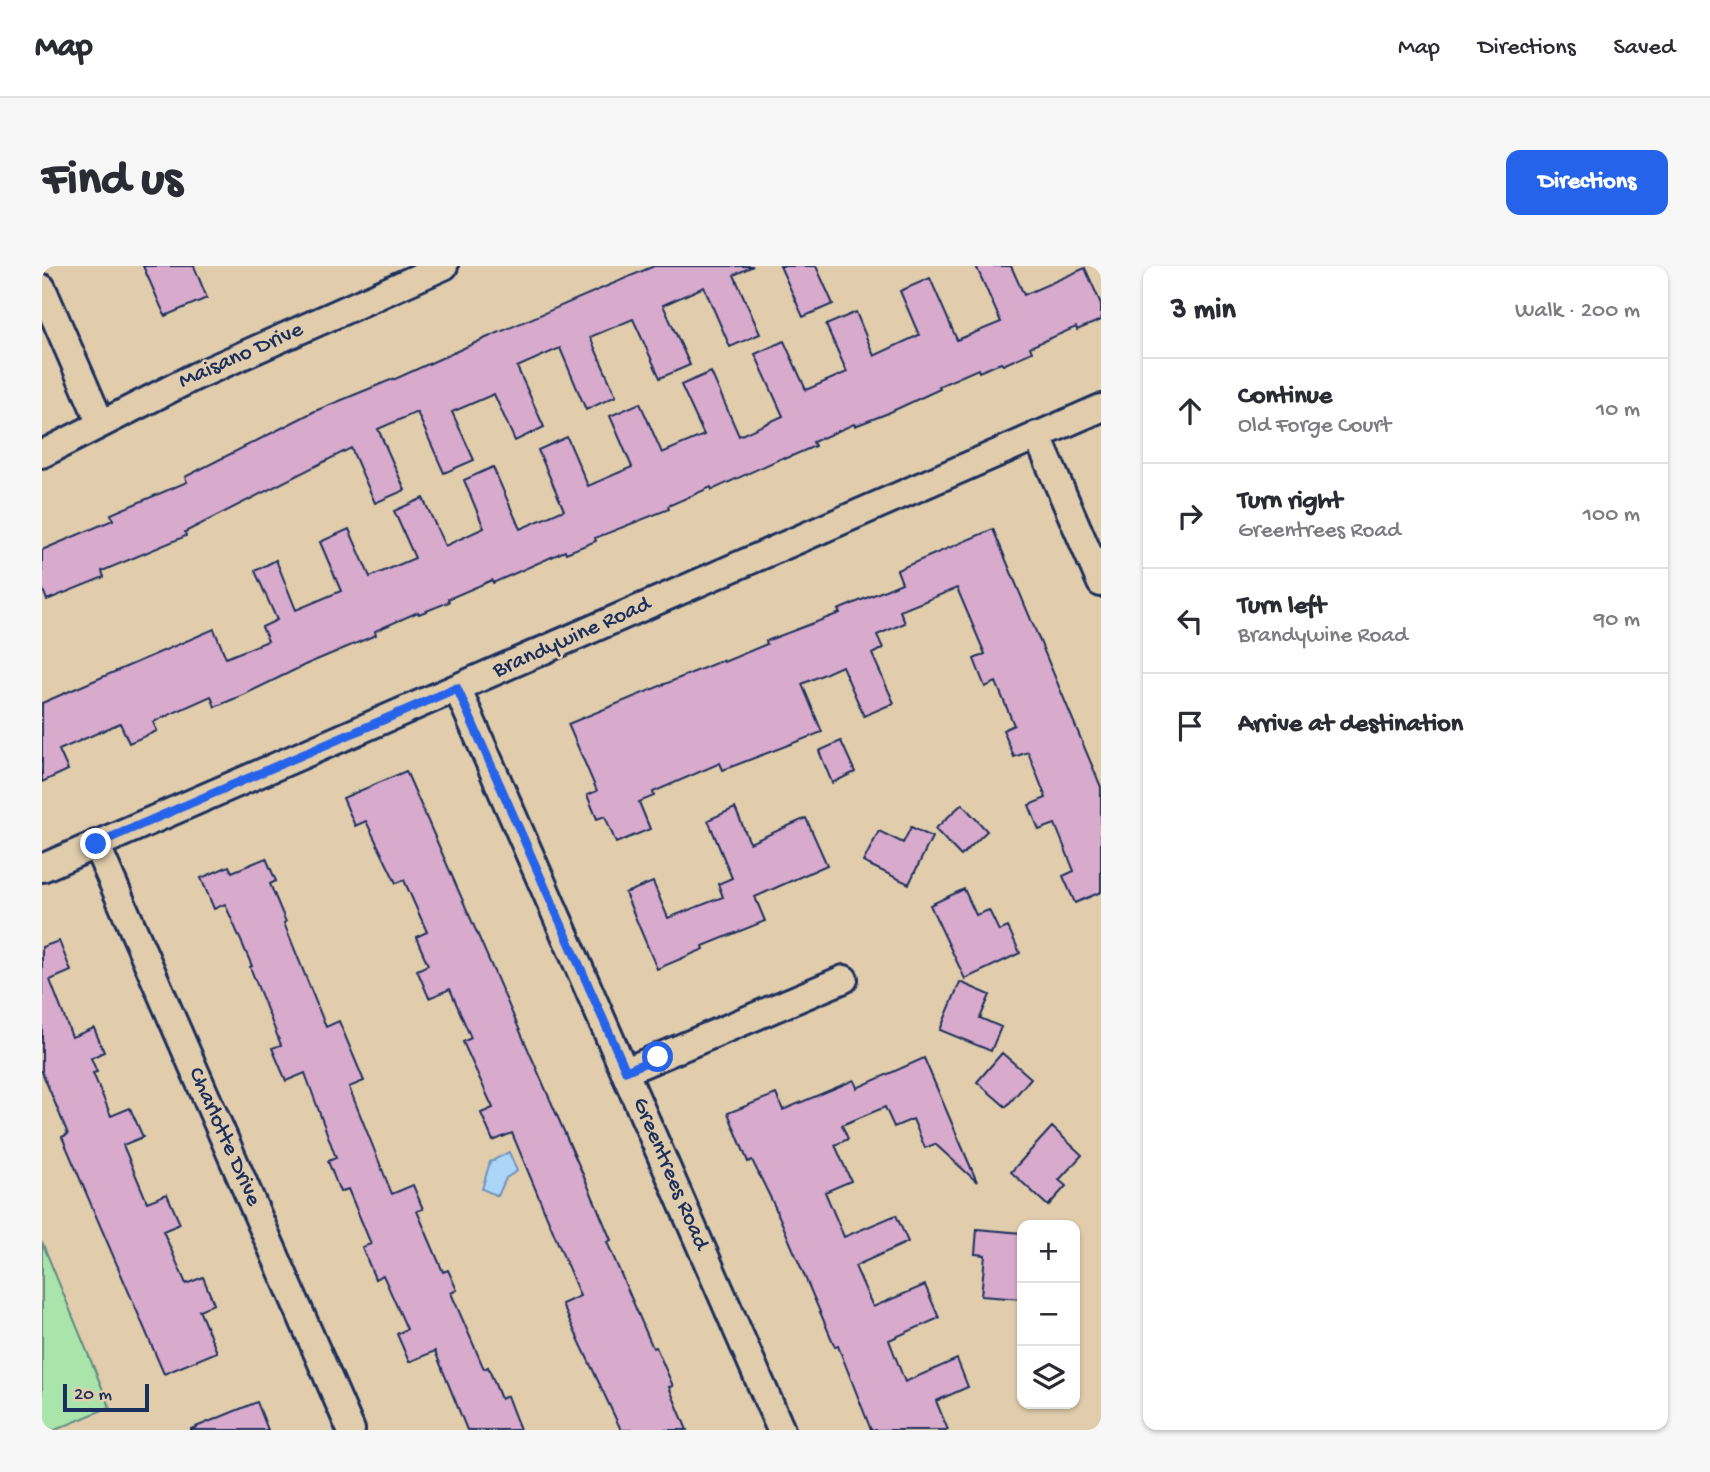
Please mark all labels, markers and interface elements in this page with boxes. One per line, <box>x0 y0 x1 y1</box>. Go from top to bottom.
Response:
text: Map <box>35 29 92 67</box>
text: Map <box>1398 34 1440 63</box>
text: Directions <box>1478 34 1576 63</box>
text: Saved <box>1614 34 1675 63</box>
button: Directions <box>1506 150 1668 215</box>
text: Find us <box>42 153 182 211</box>
text: 3 min <box>1171 294 1236 329</box>
text: Walk · 200 m <box>1515 298 1640 325</box>
street label: Maisano Drive <box>175 316 308 395</box>
text: Continue <box>1238 382 1332 413</box>
icon: ahead <box>1171 392 1209 430</box>
text: 10 m <box>1596 397 1640 424</box>
text: Old Forge Court <box>1238 413 1391 440</box>
text: Turn right <box>1238 487 1342 518</box>
icon: right <box>1171 497 1209 535</box>
text: 100 m <box>1583 502 1640 529</box>
text: Greentrees Road <box>1238 518 1401 545</box>
street label: Brandywine Road <box>488 591 656 685</box>
text: Turn left <box>1238 592 1326 623</box>
icon: left <box>1171 602 1209 640</box>
text: 90 m <box>1594 607 1640 634</box>
text: Brandywine Road <box>1238 623 1408 650</box>
icon: arrive <box>1171 707 1209 745</box>
text: Arrive at destination <box>1238 710 1463 741</box>
route end <box>80 828 111 859</box>
route start <box>642 1041 673 1072</box>
street label: Charlotte Drive <box>181 1063 267 1212</box>
street label: Greentrees Road <box>626 1094 715 1256</box>
map controls <box>1017 1220 1080 1409</box>
button: + <box>1017 1220 1080 1283</box>
button: − <box>1017 1283 1080 1346</box>
button: layers <box>1017 1346 1080 1409</box>
scale bar <box>63 1381 149 1413</box>
text: 20 m <box>74 1384 112 1407</box>

